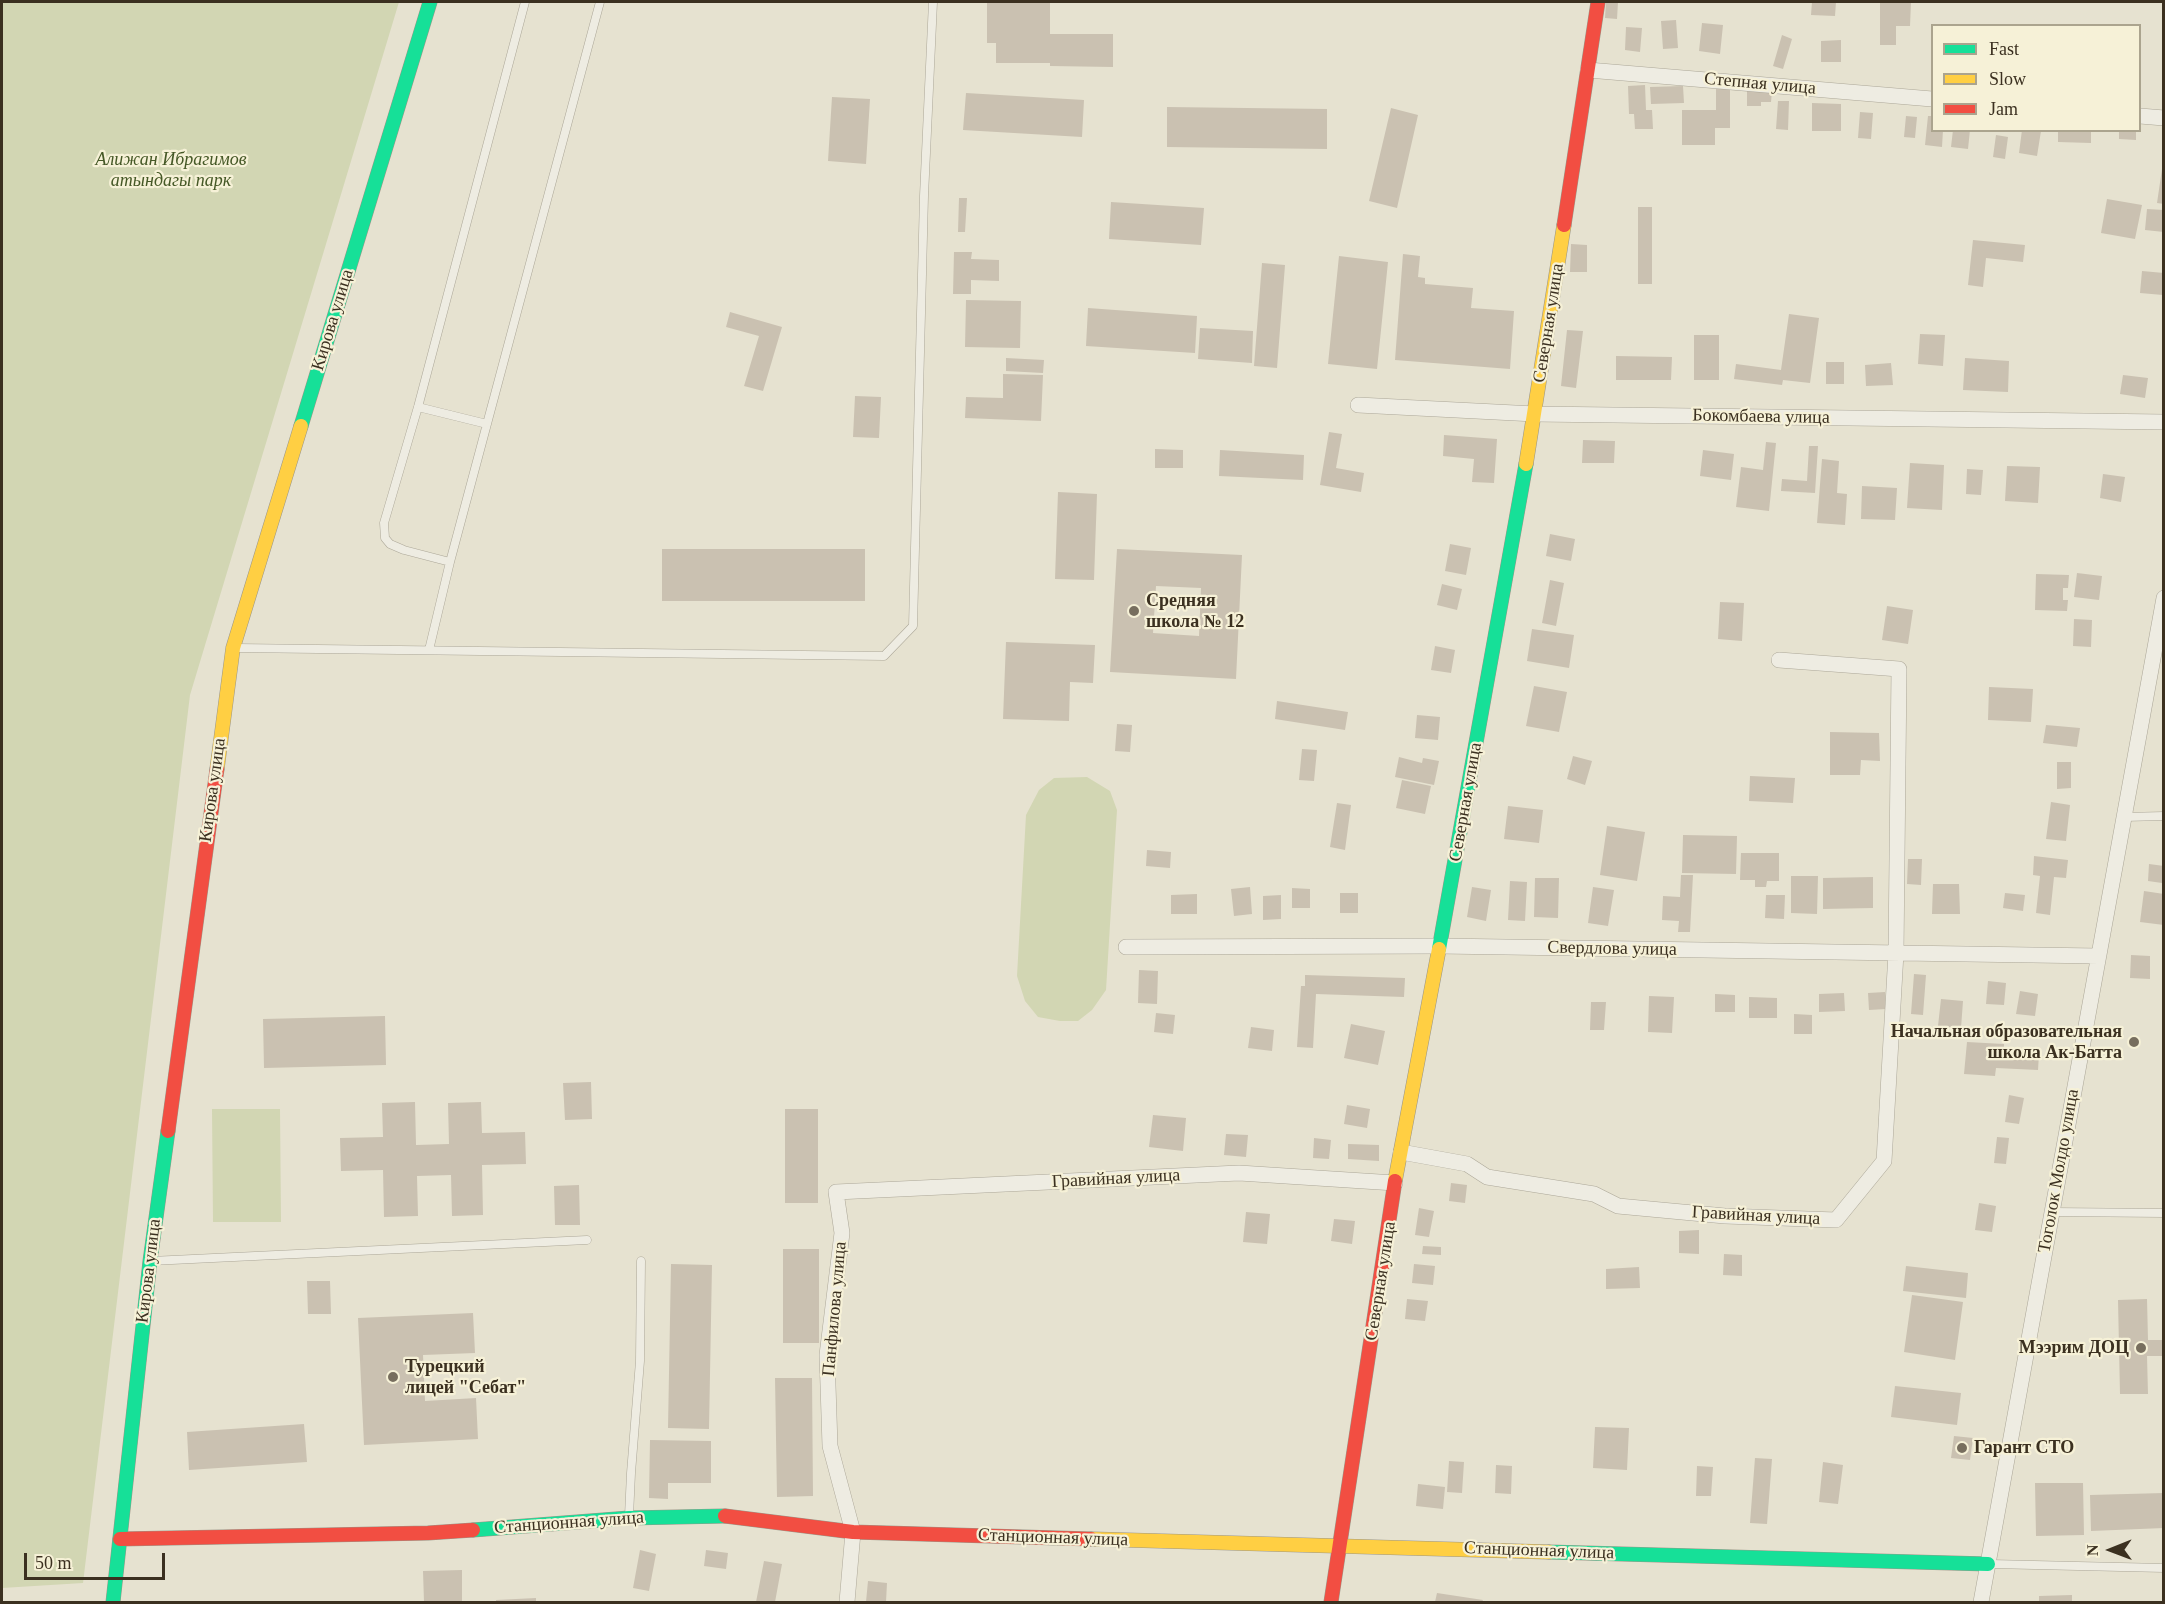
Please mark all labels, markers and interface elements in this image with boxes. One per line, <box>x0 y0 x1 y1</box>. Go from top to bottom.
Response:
legend <box>1931 24 2141 132</box>
text: Fast <box>1989 39 2019 59</box>
street label: Степная улица <box>1703 68 1817 100</box>
text: Slow <box>1989 69 2026 89</box>
text: Jam <box>1989 99 2018 119</box>
park label: Алижан Ибрагимов атындагы парк <box>95 149 247 192</box>
street label: Северная улица <box>1529 262 1569 384</box>
street label: Кирова улица <box>307 267 359 373</box>
street label: Бокомбаева улица <box>1692 405 1830 429</box>
place label: Средняя школа № 12 <box>1146 590 1244 632</box>
marker: Средняя школа № 12 <box>1127 604 1141 618</box>
street label: Кирова улица <box>195 737 231 843</box>
street label: Северная улица <box>1445 741 1487 863</box>
street label: Свердлова улица <box>1547 937 1677 961</box>
place label: Начальная образовательная школа Ак-Батта <box>1891 1021 2122 1064</box>
marker: Начальная образовательная школа Ак-Батта <box>2127 1035 2141 1049</box>
street label: Тоголок Молдо улица <box>2034 1087 2084 1255</box>
street label: Гравийная улица <box>1051 1165 1181 1193</box>
street label: Гравийная улица <box>1691 1202 1821 1230</box>
street label: Кирова улица <box>132 1218 166 1324</box>
street label: Северная улица <box>1361 1220 1401 1342</box>
street label: Панфилова улица <box>818 1241 852 1377</box>
place label: Мээрим ДОЦ <box>2019 1337 2129 1359</box>
marker: Мээрим ДОЦ <box>2134 1341 2148 1355</box>
place label: Турецкий лицей "Себат" <box>405 1356 526 1398</box>
marker: Турецкий лицей "Себат" <box>386 1370 400 1384</box>
place label: Гарант СТО <box>1974 1437 2074 1459</box>
marker: Гарант СТО <box>1955 1441 1969 1455</box>
street label: Станционная улица <box>493 1507 645 1539</box>
north arrow <box>2081 1520 2141 1580</box>
street label: Станционная улица <box>978 1525 1128 1551</box>
street label: Станционная улица <box>1464 1538 1614 1564</box>
scale bar <box>27 1541 168 1579</box>
text: N <box>2084 1544 2101 1556</box>
text: 50 m <box>35 1553 72 1573</box>

